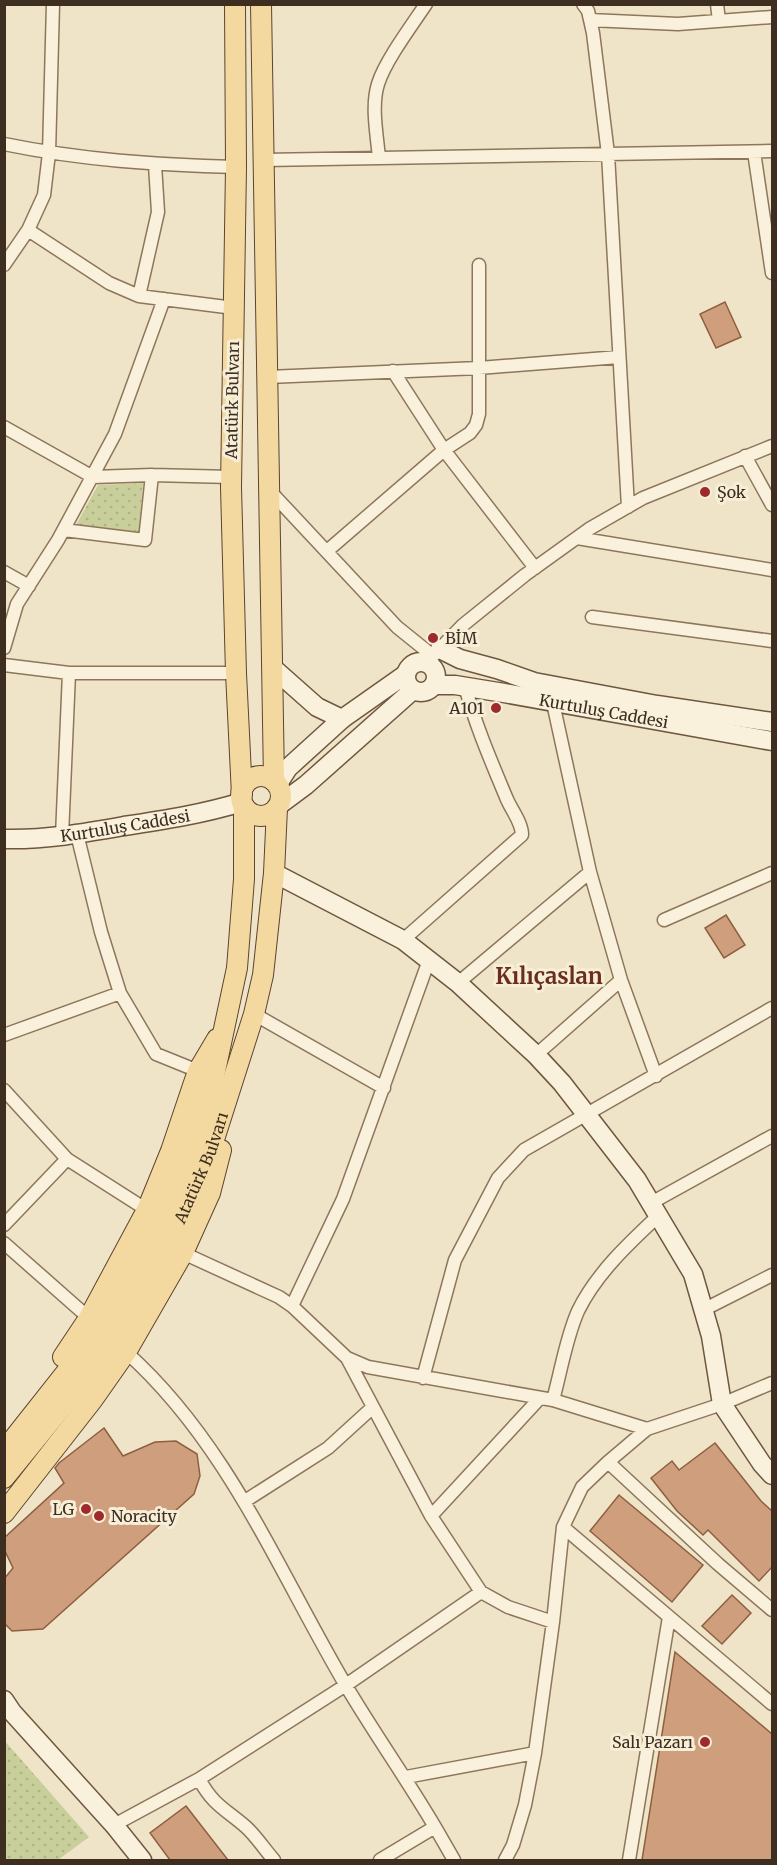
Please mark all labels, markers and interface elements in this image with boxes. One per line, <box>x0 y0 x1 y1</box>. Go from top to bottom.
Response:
street label: Atatürk Bulvarı <box>221 341 243 460</box>
place label: Şok <box>717 482 747 502</box>
marker: Şok <box>698 485 712 499</box>
place label: BİM <box>445 628 477 648</box>
marker: BİM <box>426 631 440 645</box>
street label: Kurtuluş Caddesi <box>538 689 670 732</box>
place label: A101 <box>448 698 484 718</box>
marker: A101 <box>489 701 503 715</box>
street label: Kurtuluş Caddesi <box>59 805 192 846</box>
district label: Kılıçaslan <box>495 962 603 990</box>
street label: Atatürk Bulvarı <box>169 1110 232 1227</box>
place label: LG <box>52 1499 74 1519</box>
marker: LG <box>79 1502 93 1516</box>
place label: Noracity <box>111 1506 177 1526</box>
marker: Noracity <box>92 1509 106 1523</box>
place label: Salı Pazarı <box>612 1732 693 1752</box>
marker: Salı Pazarı <box>698 1735 712 1749</box>

